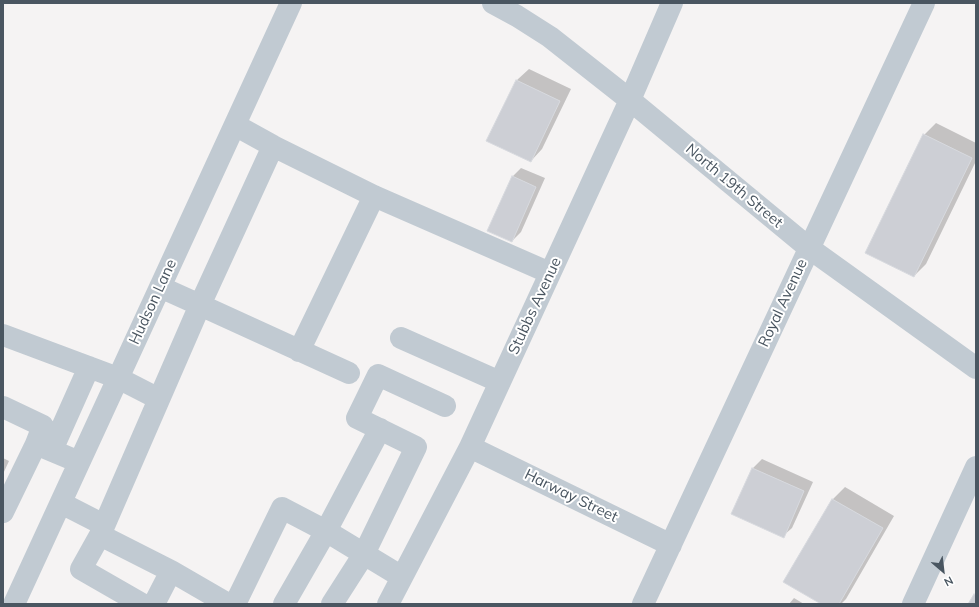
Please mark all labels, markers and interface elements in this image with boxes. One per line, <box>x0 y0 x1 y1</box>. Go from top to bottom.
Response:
street label: North 19th Street <box>682 140 786 232</box>
street label: Stubbs Avenue <box>505 255 565 357</box>
street label: Royal Avenue <box>755 256 811 350</box>
street label: Hudson Lane <box>125 257 181 347</box>
street label: Harway Street <box>521 466 621 526</box>
north arrow <box>923 551 963 591</box>
text: N <box>942 573 956 590</box>

